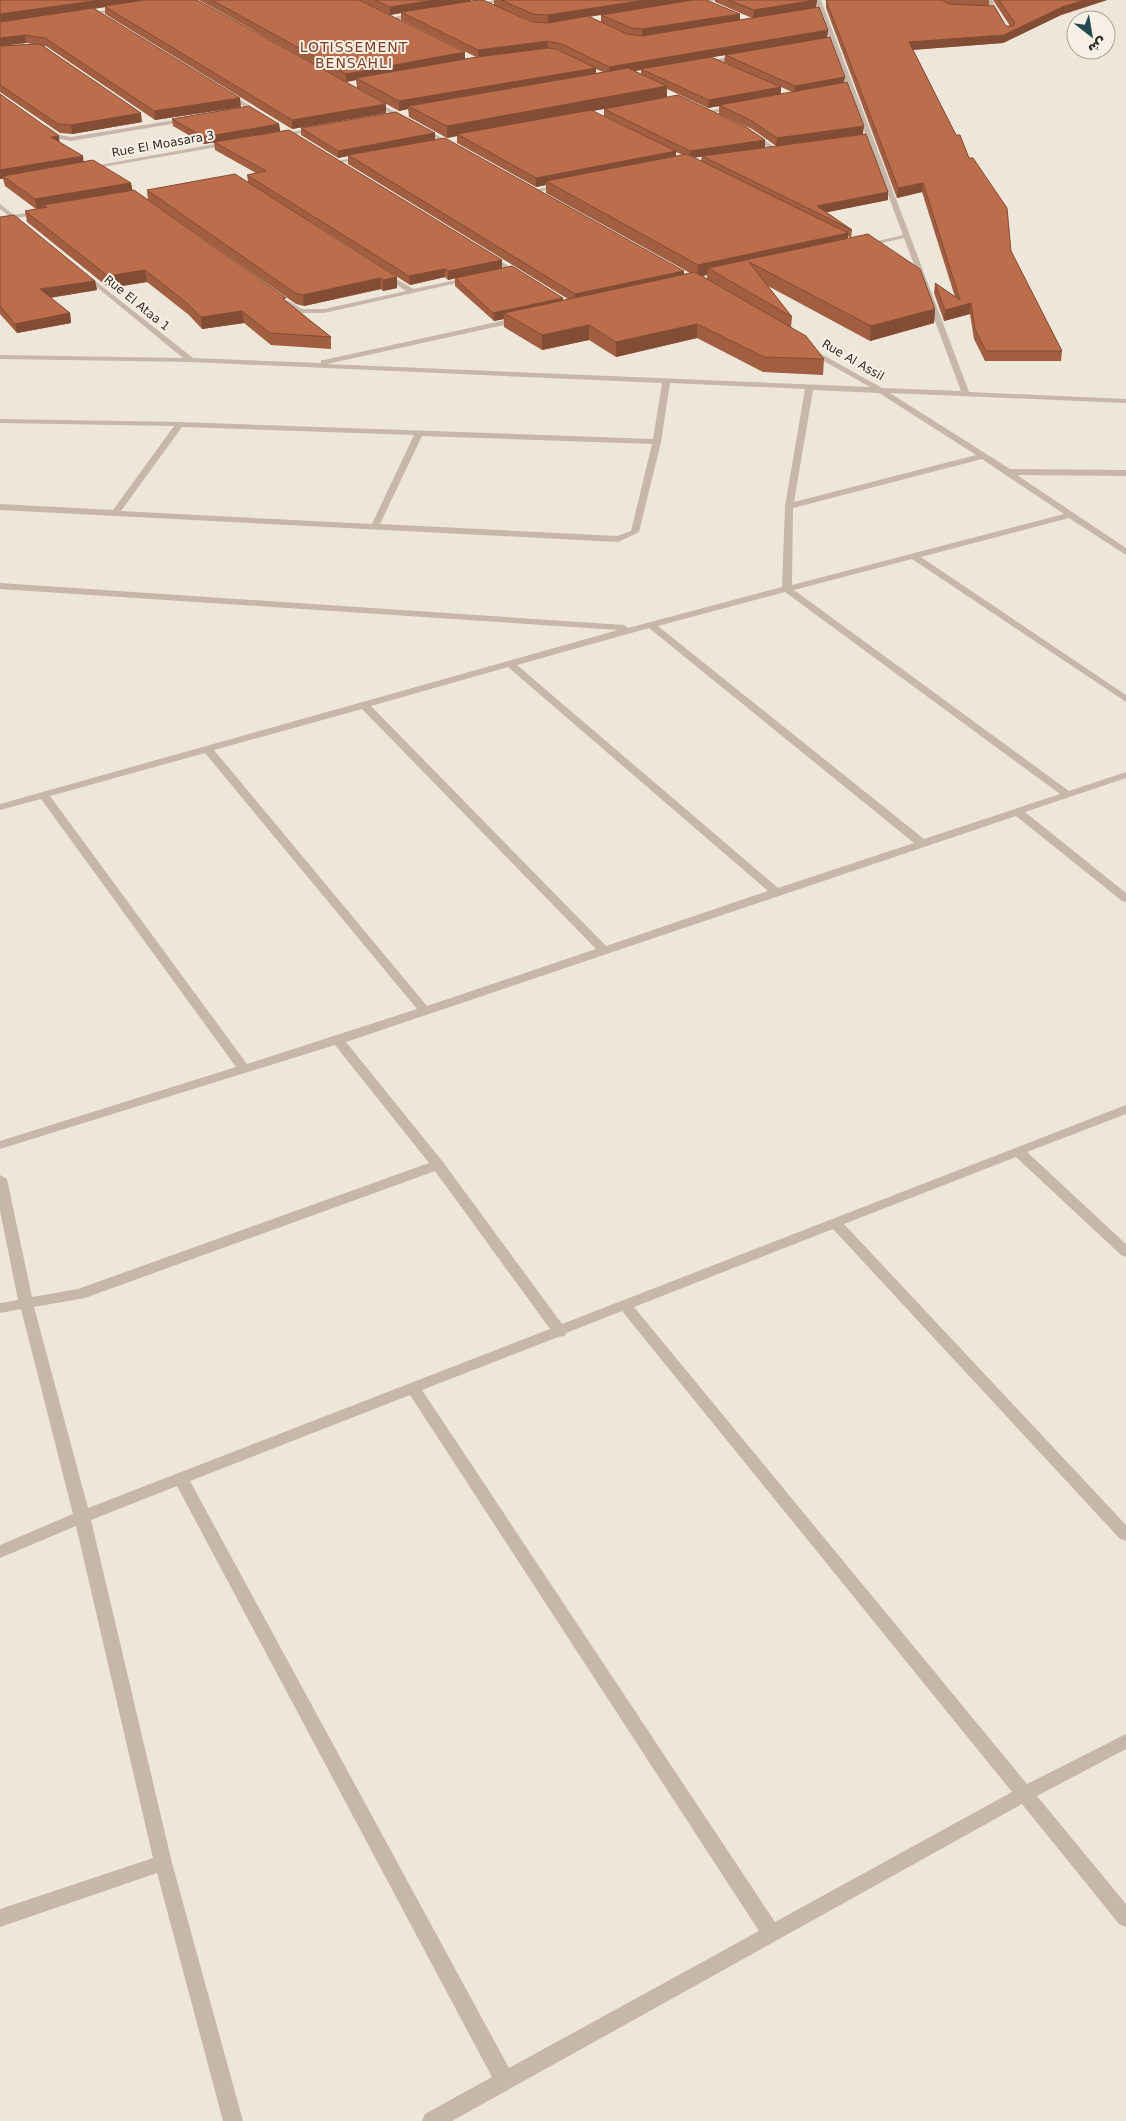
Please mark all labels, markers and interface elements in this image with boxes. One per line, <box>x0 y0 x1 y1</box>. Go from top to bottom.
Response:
north arrow <box>1066 10 1116 60</box>
text: ش <box>1085 34 1110 58</box>
district label: LOTISSEMENT BENSAHLI <box>300 39 408 71</box>
street label: Rue El Moasara 3 <box>111 128 215 160</box>
street label: Rue El Ataa 1 <box>101 272 173 334</box>
street label: Rue Al Assil <box>819 337 887 383</box>

